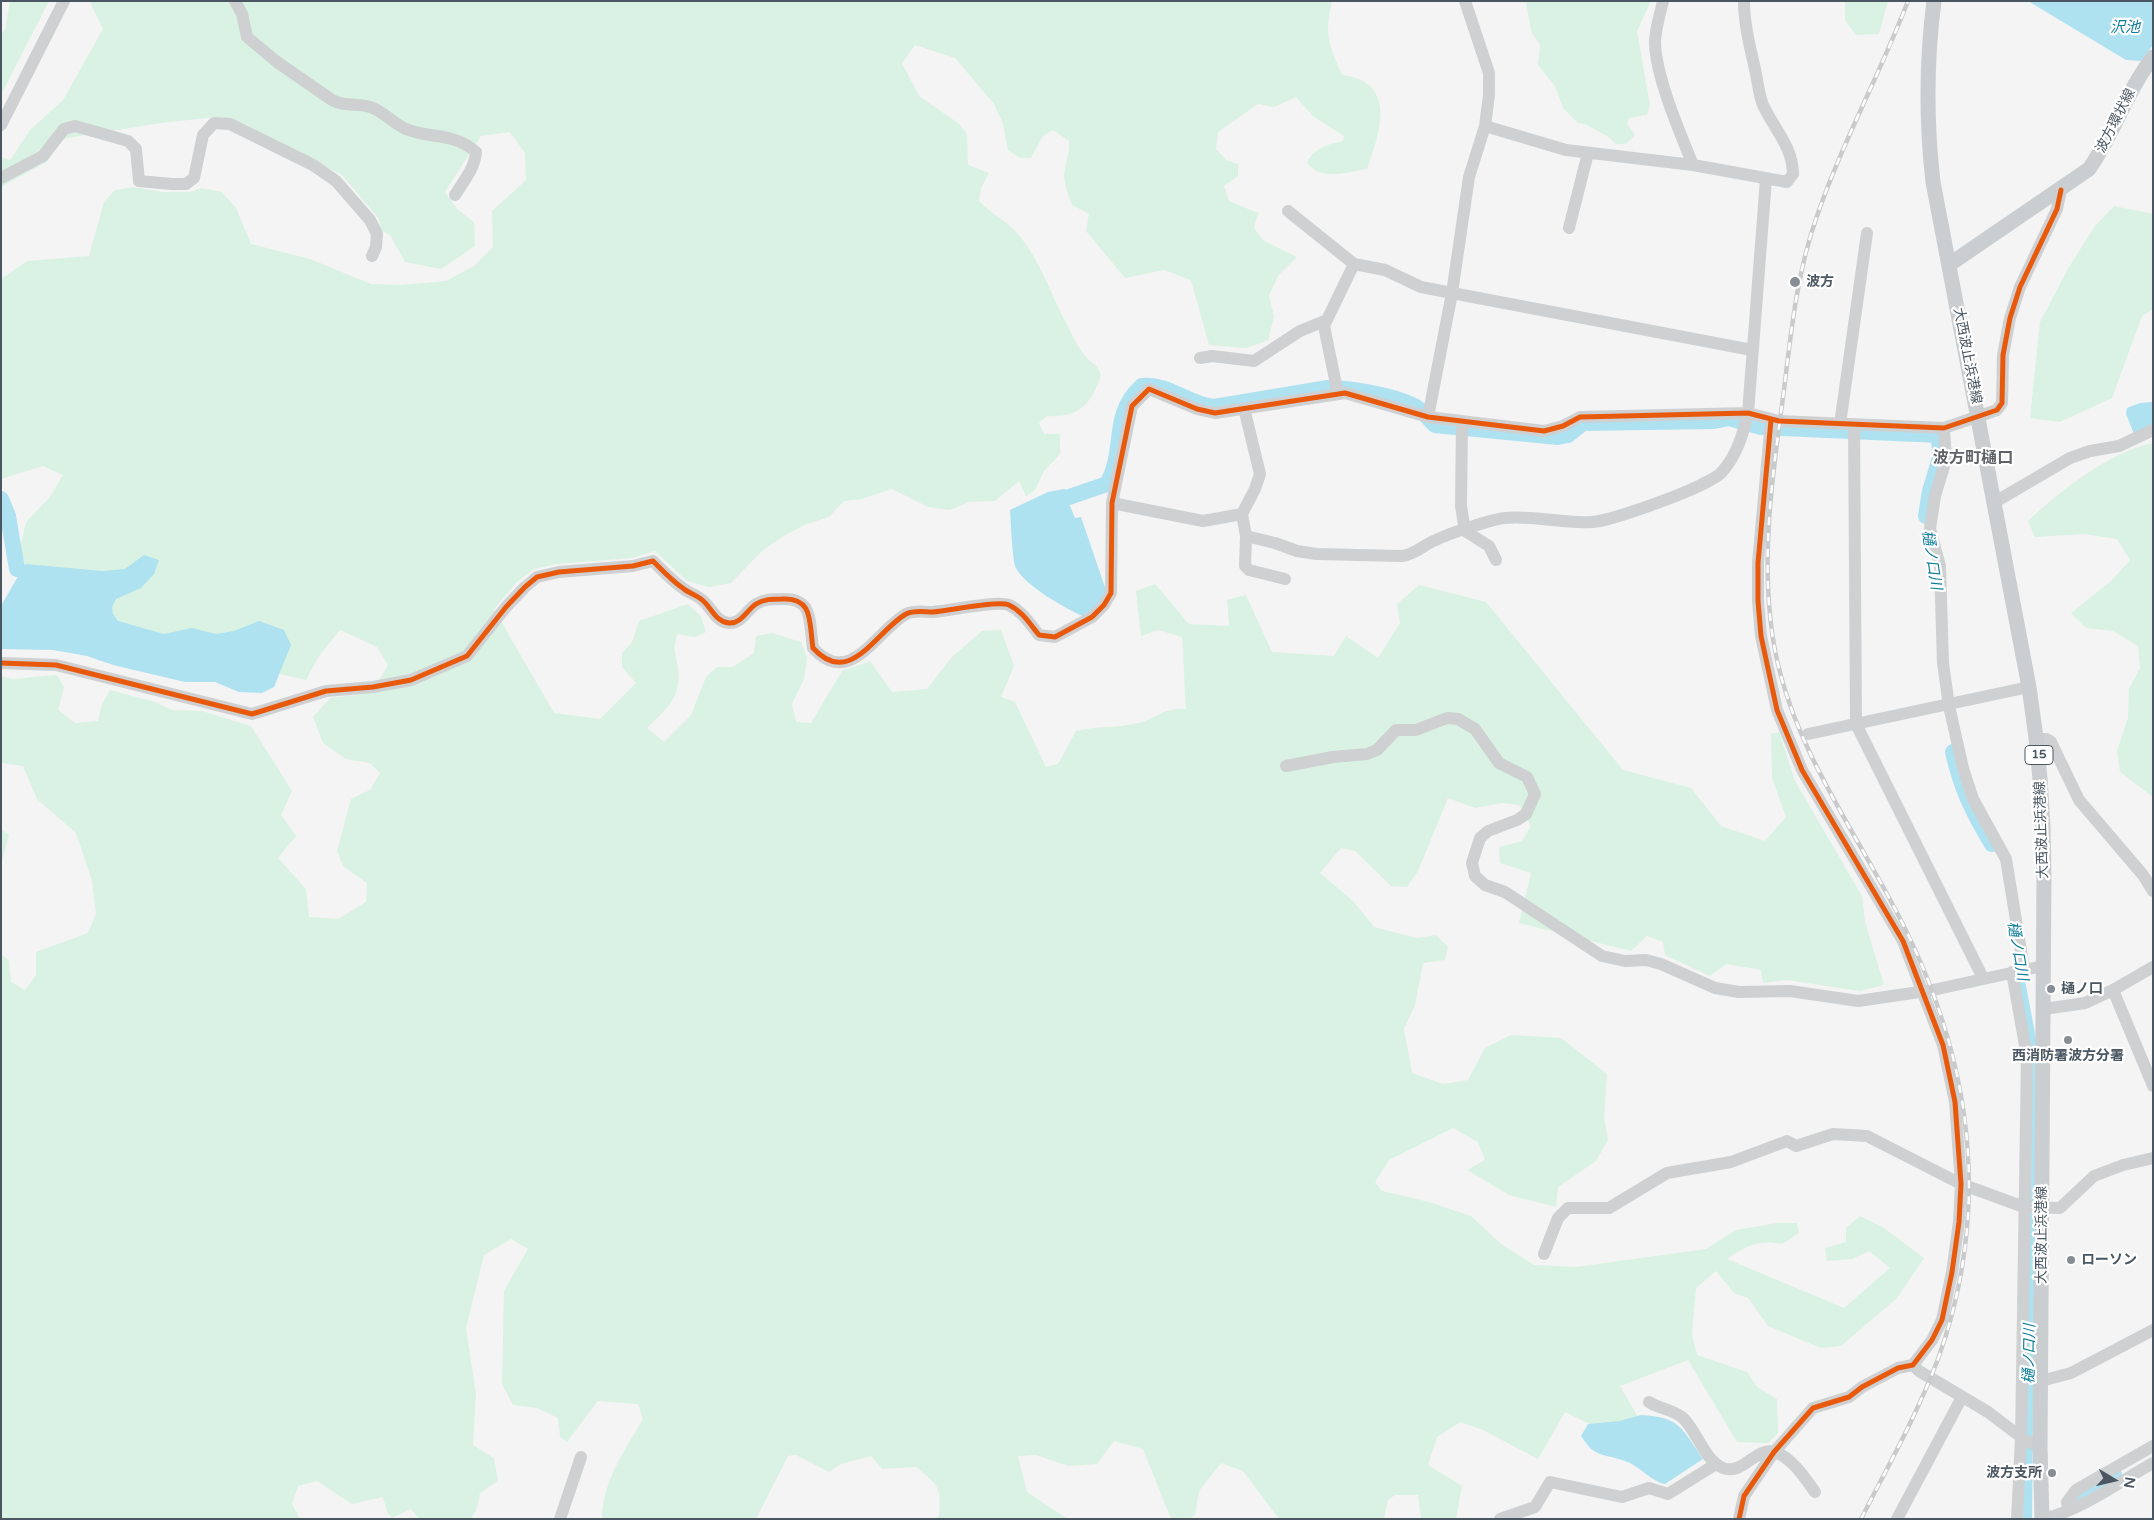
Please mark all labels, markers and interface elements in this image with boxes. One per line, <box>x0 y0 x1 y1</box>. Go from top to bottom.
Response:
water label: 沢池 <box>2110 19 2140 37</box>
street label: 波方環状線 <box>2093 86 2139 156</box>
place label: 波方 <box>1806 274 1834 290</box>
marker: 波方 <box>1788 275 1802 289</box>
street label: 大西波止浜港線 <box>1949 306 1985 406</box>
district label: 波方町樋口 <box>1933 449 2013 469</box>
water label: 樋ノ口川 <box>1917 529 1945 591</box>
road number: 15 <box>2025 746 2053 764</box>
street label: 大西波止浜港線 <box>2032 781 2052 879</box>
water label: 樋ノ口川 <box>2003 920 2031 982</box>
place label: 樋ノ口 <box>2061 981 2103 997</box>
marker: 樋ノ口 <box>2045 983 2057 995</box>
marker: 西消防署波方分署 <box>2062 1034 2074 1046</box>
place label: 西消防署波方分署 <box>2012 1048 2124 1064</box>
street label: 大西波止浜港線 <box>2034 1186 2050 1284</box>
place label: ローソン <box>2081 1252 2137 1268</box>
marker: ローソン <box>2065 1254 2077 1266</box>
water label: 樋ノ口川 <box>2020 1324 2040 1384</box>
north arrow <box>2089 1455 2139 1505</box>
place label: 波方支所 <box>1986 1465 2042 1481</box>
marker: 波方支所 <box>2046 1467 2058 1479</box>
text: N <box>2120 1476 2139 1489</box>

